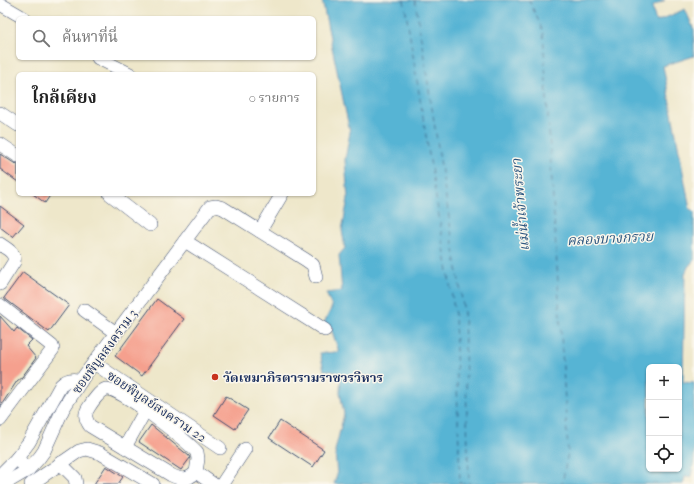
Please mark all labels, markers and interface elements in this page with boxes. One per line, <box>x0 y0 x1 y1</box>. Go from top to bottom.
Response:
search box <box>16 16 316 60</box>
icon: search <box>30 27 52 49</box>
text: ค้นหาที่นี่ <box>62 28 118 46</box>
text: ใกล้เคียง <box>32 87 97 107</box>
text: 0 รายการ <box>249 90 300 105</box>
water label: แม่น้ำเจ้าพระยา <box>506 157 533 252</box>
water label: คลองบางกรวย <box>567 228 655 249</box>
street label: ซอยพิบูลสงคราม 3 <box>69 306 141 397</box>
map controls <box>646 364 682 472</box>
button: + <box>646 364 682 400</box>
street label: ซอยพิบูลย์สงคราม 22 <box>104 368 209 446</box>
place label: วัดเขมาภิรตารามราชวรวิหาร <box>223 370 383 385</box>
marker: วัดเขมาภิรตารามราชวรวิหาร <box>210 372 220 382</box>
button: − <box>646 400 682 436</box>
button: locate <box>646 436 682 472</box>

